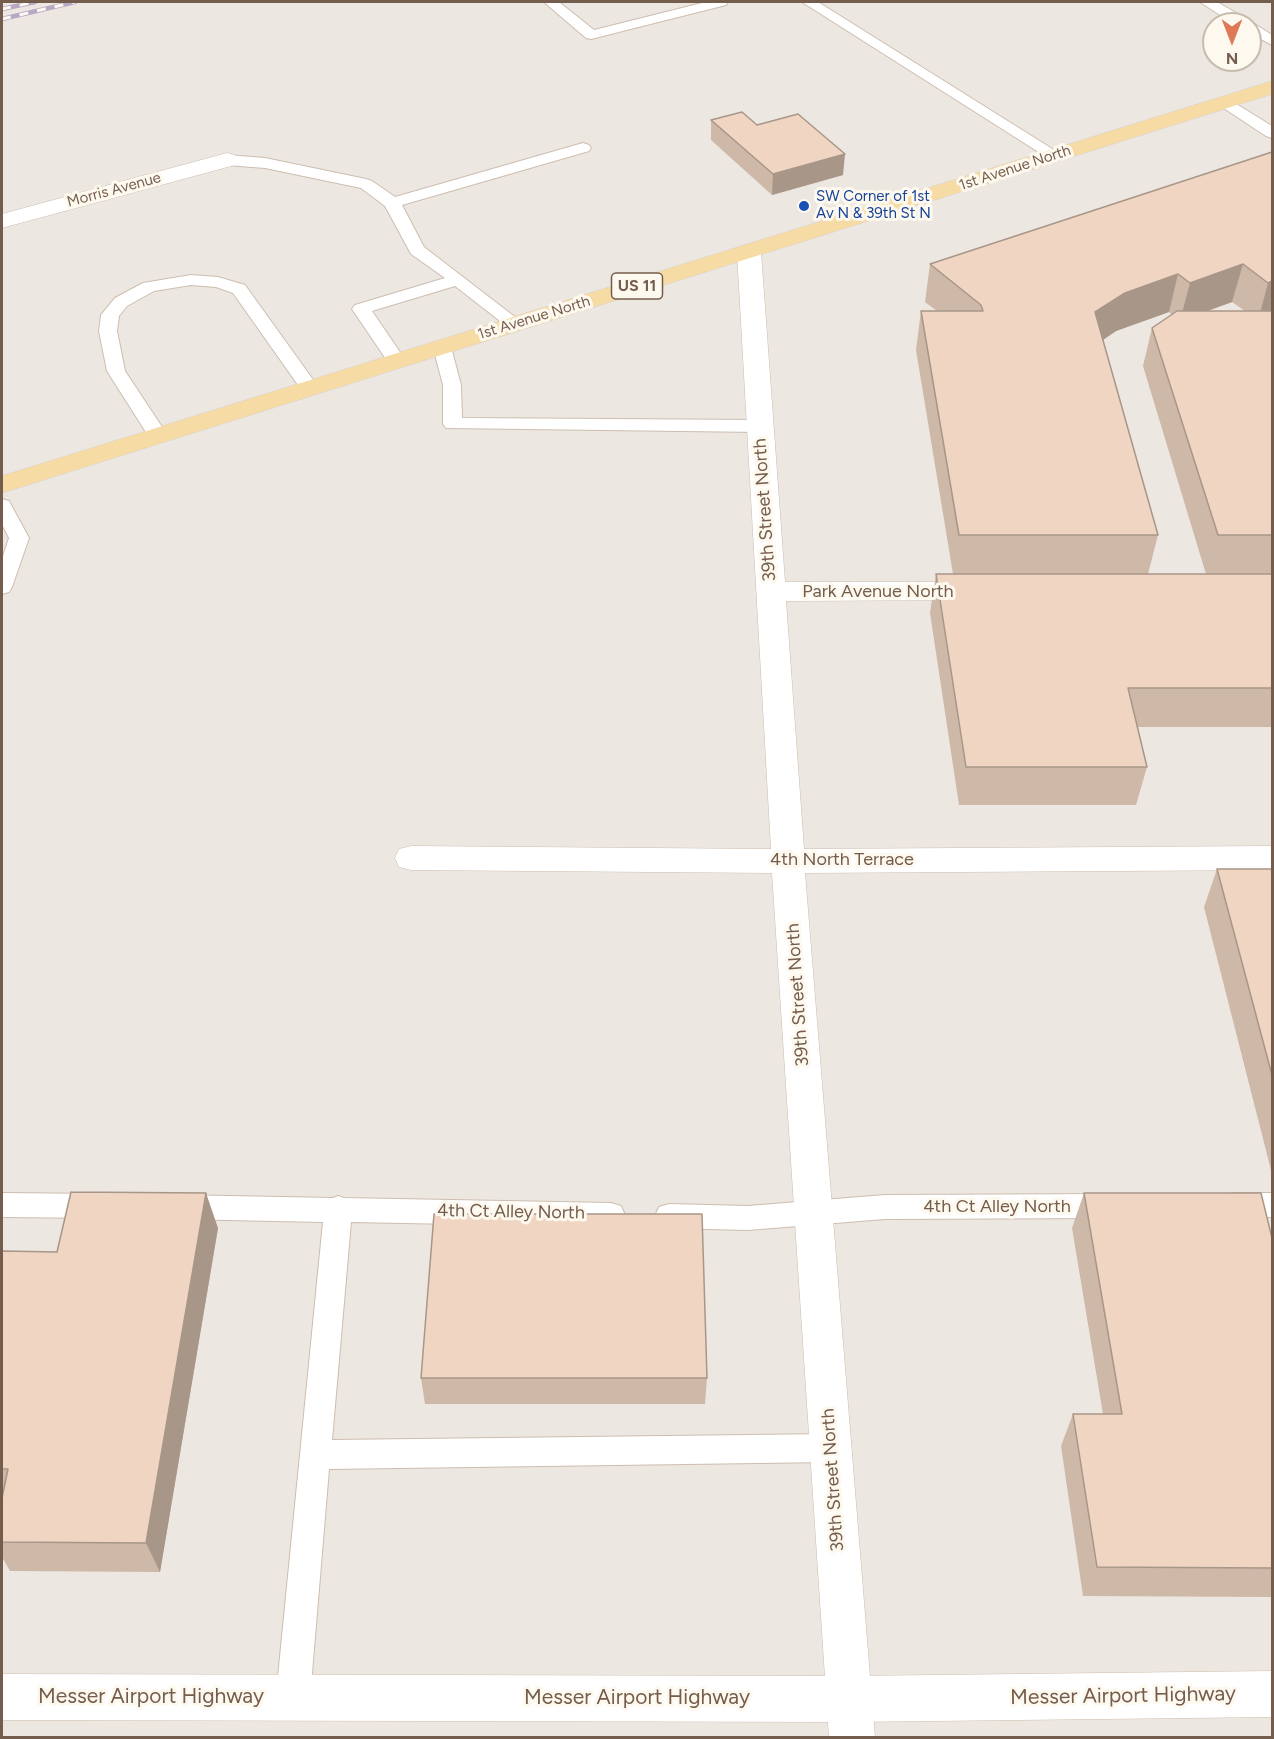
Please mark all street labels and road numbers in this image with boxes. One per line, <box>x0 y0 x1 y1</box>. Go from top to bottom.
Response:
street label: 1st Avenue North <box>957 141 1073 195</box>
street label: Morris Avenue <box>65 169 163 211</box>
road number: US 11 <box>612 273 662 299</box>
street label: 1st Avenue North <box>476 292 592 344</box>
street label: 39th Street North <box>749 438 781 582</box>
street label: Park Avenue North <box>802 581 954 603</box>
street label: 4th North Terrace <box>770 849 914 871</box>
street label: 39th Street North <box>782 923 814 1067</box>
street label: 4th Ct Alley North <box>923 1196 1071 1218</box>
street label: 4th Ct Alley North <box>437 1200 585 1224</box>
street label: 39th Street North <box>817 1408 849 1552</box>
street label: Messer Airport Highway <box>1010 1681 1236 1711</box>
street label: Messer Airport Highway <box>38 1684 264 1710</box>
street label: Messer Airport Highway <box>524 1685 750 1711</box>

